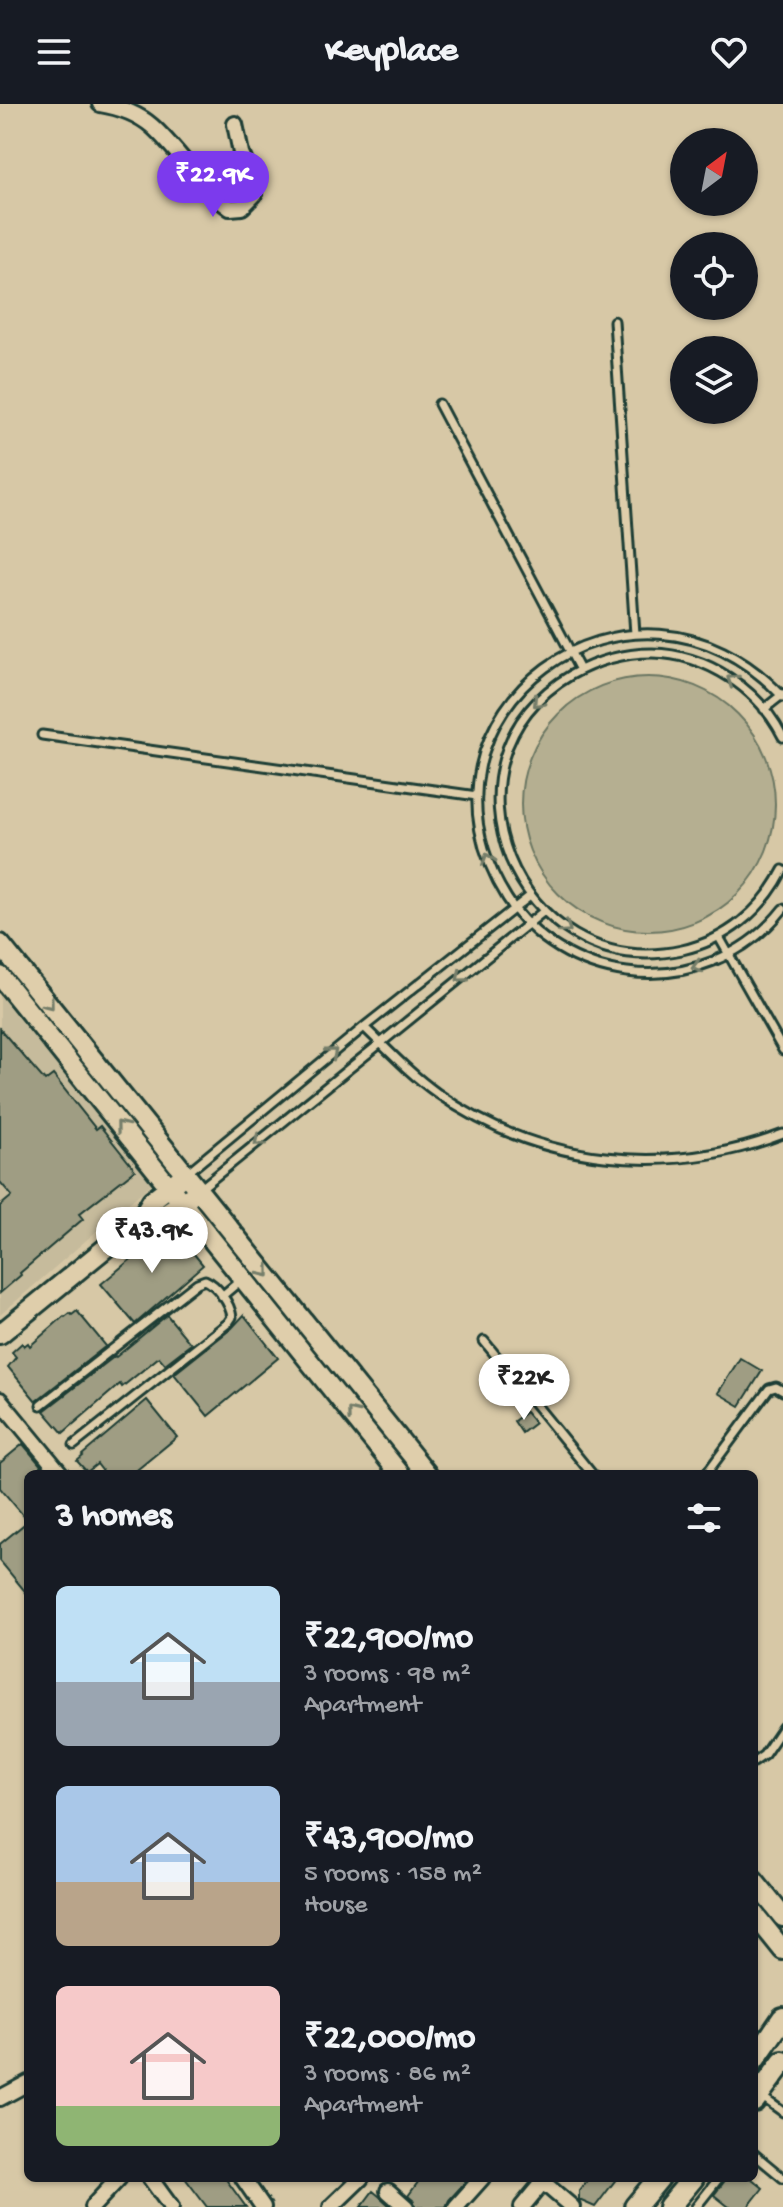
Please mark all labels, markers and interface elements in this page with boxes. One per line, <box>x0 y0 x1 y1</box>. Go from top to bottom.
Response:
icon: menu <box>32 30 76 74</box>
icon: heart <box>707 30 751 74</box>
text: Keyplace <box>325 31 458 74</box>
north arrow <box>670 128 758 216</box>
map controls <box>670 128 758 424</box>
pin: ₹22.9K <box>148 151 278 219</box>
text: ₹22.9K <box>175 161 251 192</box>
button: locate <box>670 232 758 320</box>
button: layers <box>670 336 758 424</box>
one-way arrow <box>726 675 740 690</box>
one-way arrow <box>533 693 547 708</box>
one-way arrow <box>481 853 497 866</box>
one-way arrow <box>558 918 572 933</box>
one-way arrow <box>690 957 704 974</box>
one-way arrow <box>456 968 471 982</box>
one-way arrow <box>39 995 54 1009</box>
one-way arrow <box>323 1048 337 1063</box>
one-way arrow <box>116 1121 130 1136</box>
one-way arrow <box>254 1131 268 1146</box>
pin: ₹43.9K <box>87 1207 217 1275</box>
text: ₹43.9K <box>114 1217 190 1248</box>
one-way arrow <box>255 1263 269 1278</box>
pin: ₹22K <box>477 1354 571 1422</box>
text: ₹22K <box>497 1364 551 1395</box>
one-way arrow <box>347 1407 361 1422</box>
icon: filters <box>682 1496 726 1540</box>
text: 3 homes <box>56 1498 172 1538</box>
icon: home <box>120 1618 216 1714</box>
text: ₹22,900/mo <box>304 1620 473 1660</box>
text: 3 rooms · 98 m² <box>304 1660 471 1691</box>
text: Apartment <box>304 1691 421 1722</box>
icon: home <box>120 1818 216 1914</box>
text: ₹43,900/mo <box>304 1820 473 1860</box>
text: 5 rooms · 158 m² <box>304 1860 482 1891</box>
text: House <box>304 1891 368 1922</box>
icon: home <box>120 2018 216 2114</box>
text: ₹22,000/mo <box>304 2020 475 2060</box>
text: 3 rooms · 86 m² <box>304 2060 471 2091</box>
text: Apartment <box>304 2091 421 2122</box>

